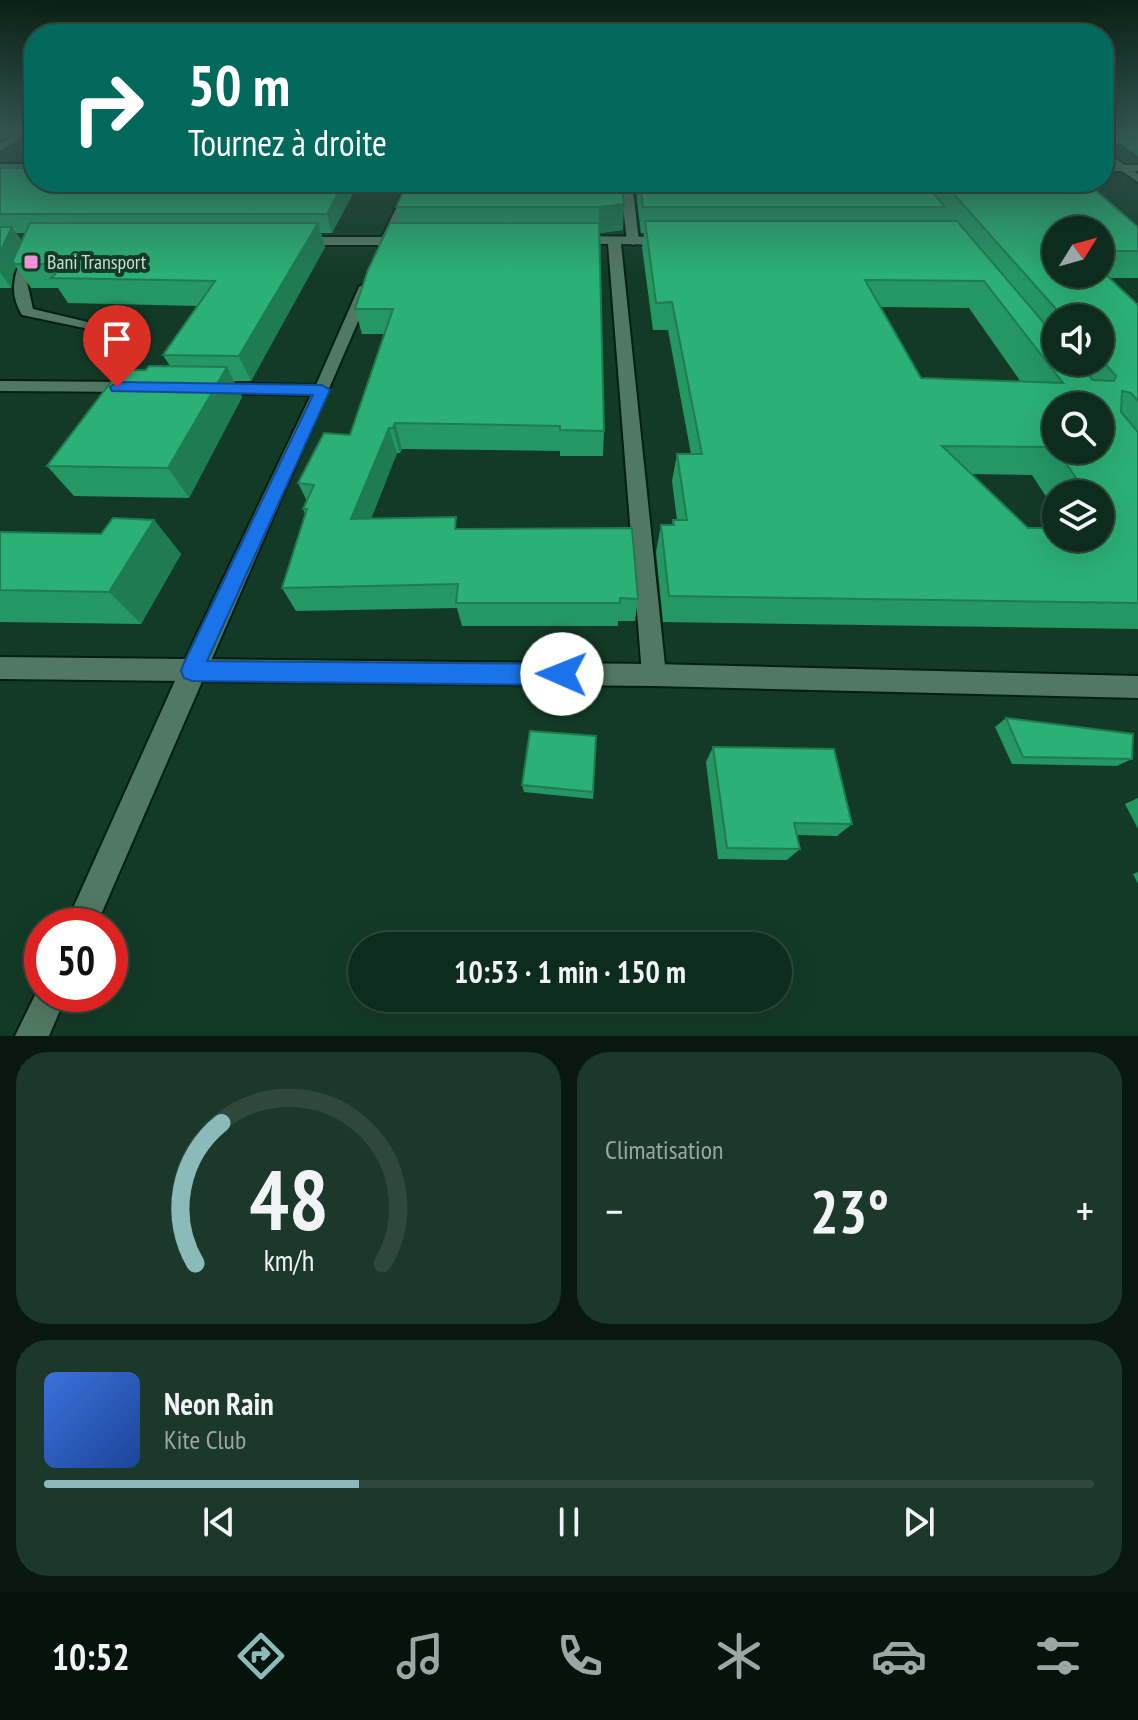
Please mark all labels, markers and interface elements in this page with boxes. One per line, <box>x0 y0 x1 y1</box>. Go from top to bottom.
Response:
text: 50 m <box>188 49 290 121</box>
icon: right <box>56 56 160 160</box>
text: Tournez à droite <box>188 119 387 166</box>
north arrow <box>1042 216 1114 288</box>
map controls <box>1042 216 1114 552</box>
place label: Bani Transport <box>47 249 147 275</box>
marker: Bani Transport <box>22 253 40 271</box>
button: sound <box>1042 304 1114 376</box>
pin <box>83 305 151 387</box>
icon: arrive <box>95 317 139 361</box>
button: search <box>1042 392 1114 464</box>
button: layers <box>1042 480 1114 552</box>
position arrow <box>520 632 604 716</box>
speed limit sign: 50 <box>24 908 128 1012</box>
text: 10:53 · 1 min · 150 m <box>454 952 686 991</box>
text: Climatisation <box>605 1133 723 1166</box>
text: 48 <box>249 1145 328 1253</box>
text: 23° <box>810 1172 889 1250</box>
text: − <box>605 1182 623 1239</box>
text: + <box>1076 1182 1094 1239</box>
text: km/h <box>263 1242 314 1279</box>
text: Neon Rain <box>164 1384 274 1423</box>
text: Kite Club <box>164 1423 246 1456</box>
icon: previous <box>197 1500 241 1544</box>
icon: pause <box>547 1500 591 1544</box>
icon: next <box>897 1500 941 1544</box>
icon: directions <box>233 1628 289 1684</box>
icon: music <box>392 1628 448 1684</box>
icon: phone <box>552 1628 608 1684</box>
icon: climate <box>711 1628 767 1684</box>
icon: car <box>871 1628 927 1684</box>
icon: filters <box>1030 1628 1086 1684</box>
text: 10:52 <box>52 1633 130 1680</box>

